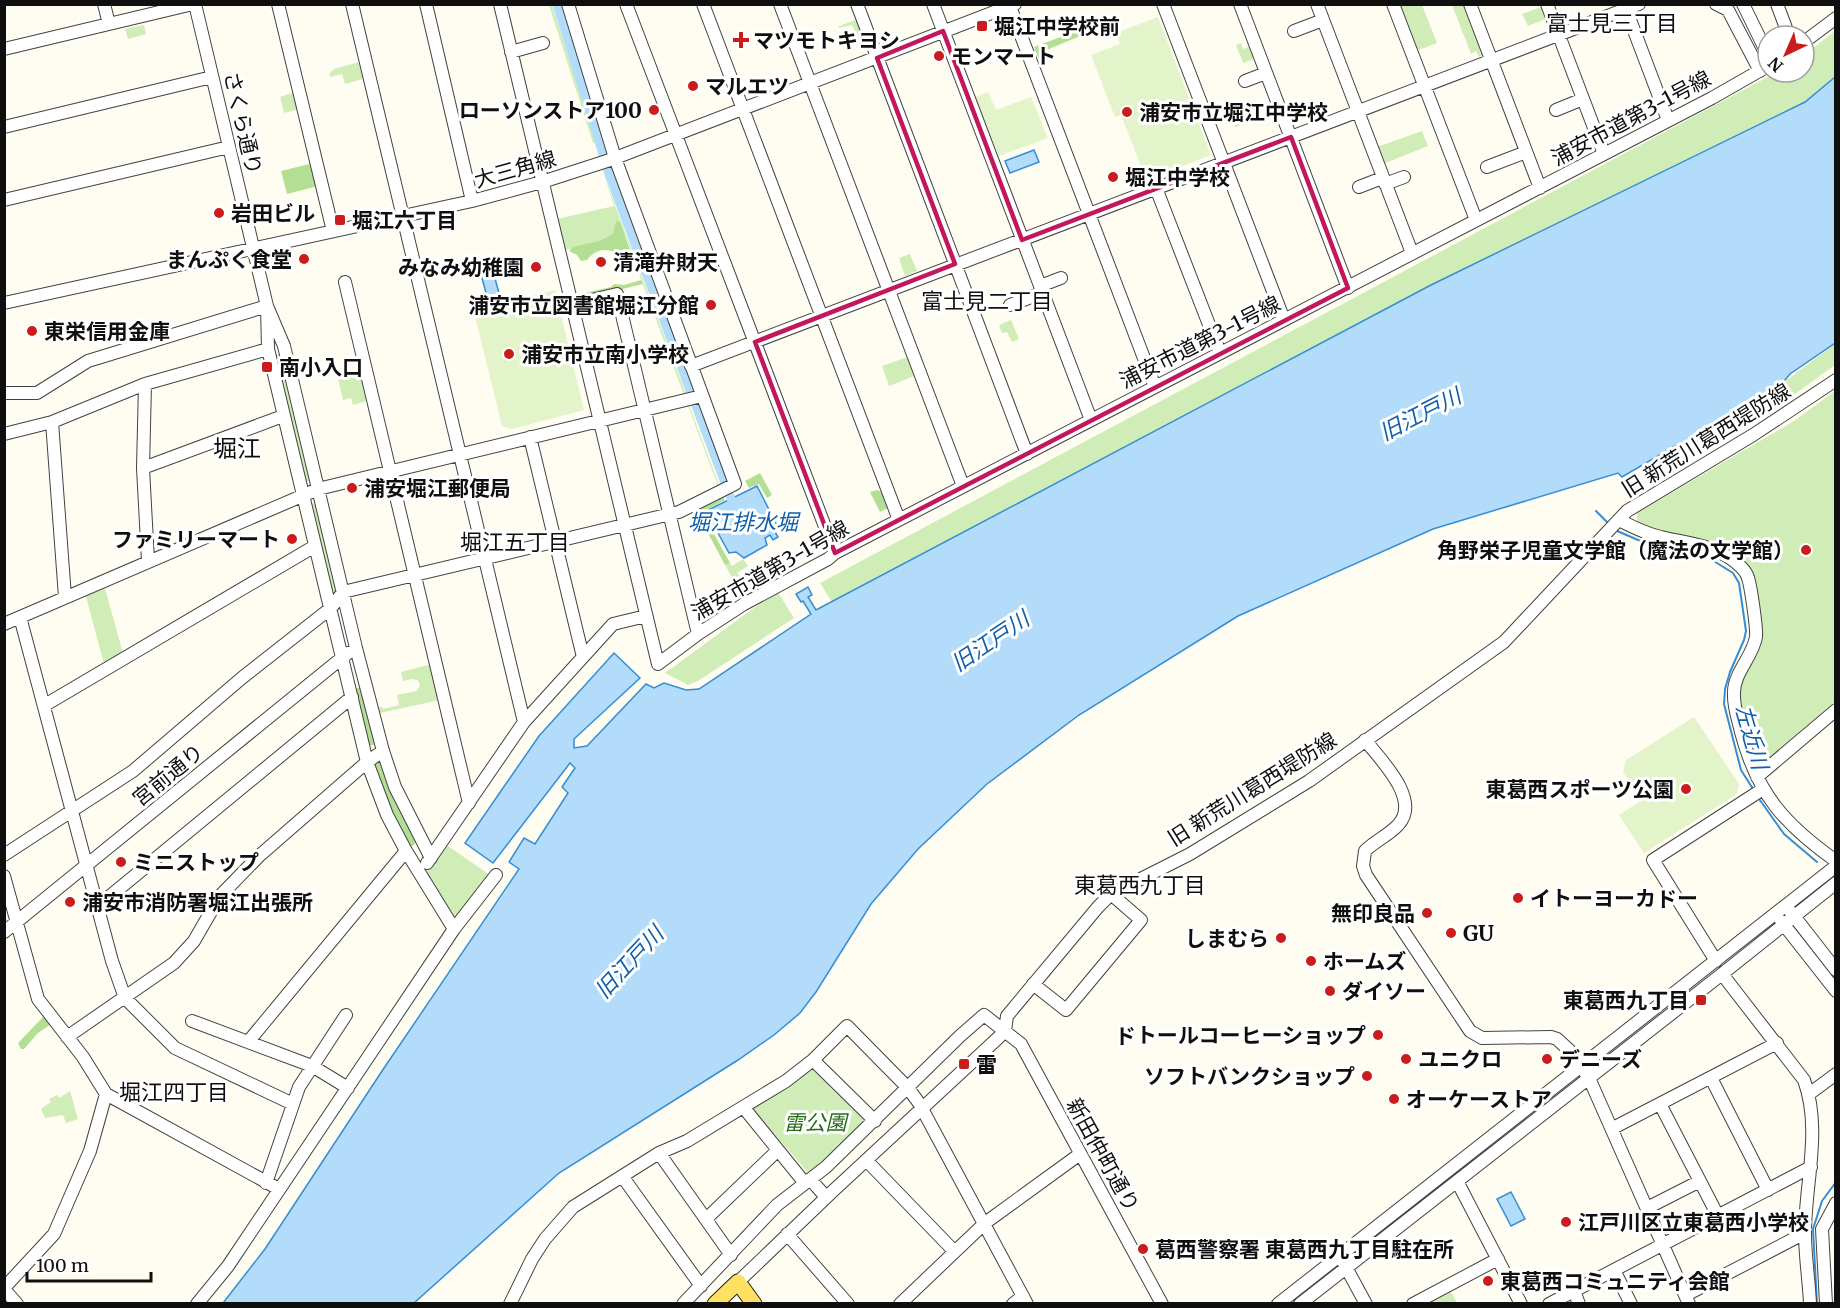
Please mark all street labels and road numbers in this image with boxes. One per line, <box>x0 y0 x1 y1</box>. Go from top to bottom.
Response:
street label: 浦安市道第3-1号線 <box>1547 65 1715 171</box>
street label: さくら通り <box>218 69 268 177</box>
street label: 大三角線 <box>471 144 559 194</box>
street label: 浦安市道第3-1号線 <box>1115 290 1285 394</box>
street label: 旧 新荒川葛西堤防線 <box>1617 377 1795 503</box>
street label: 浦安市道第3-1号線 <box>687 514 853 626</box>
street label: 旧 新荒川葛西堤防線 <box>1163 726 1341 852</box>
street label: 宮前通り <box>127 738 209 812</box>
street label: 新田仲町通り <box>1061 1093 1145 1217</box>

